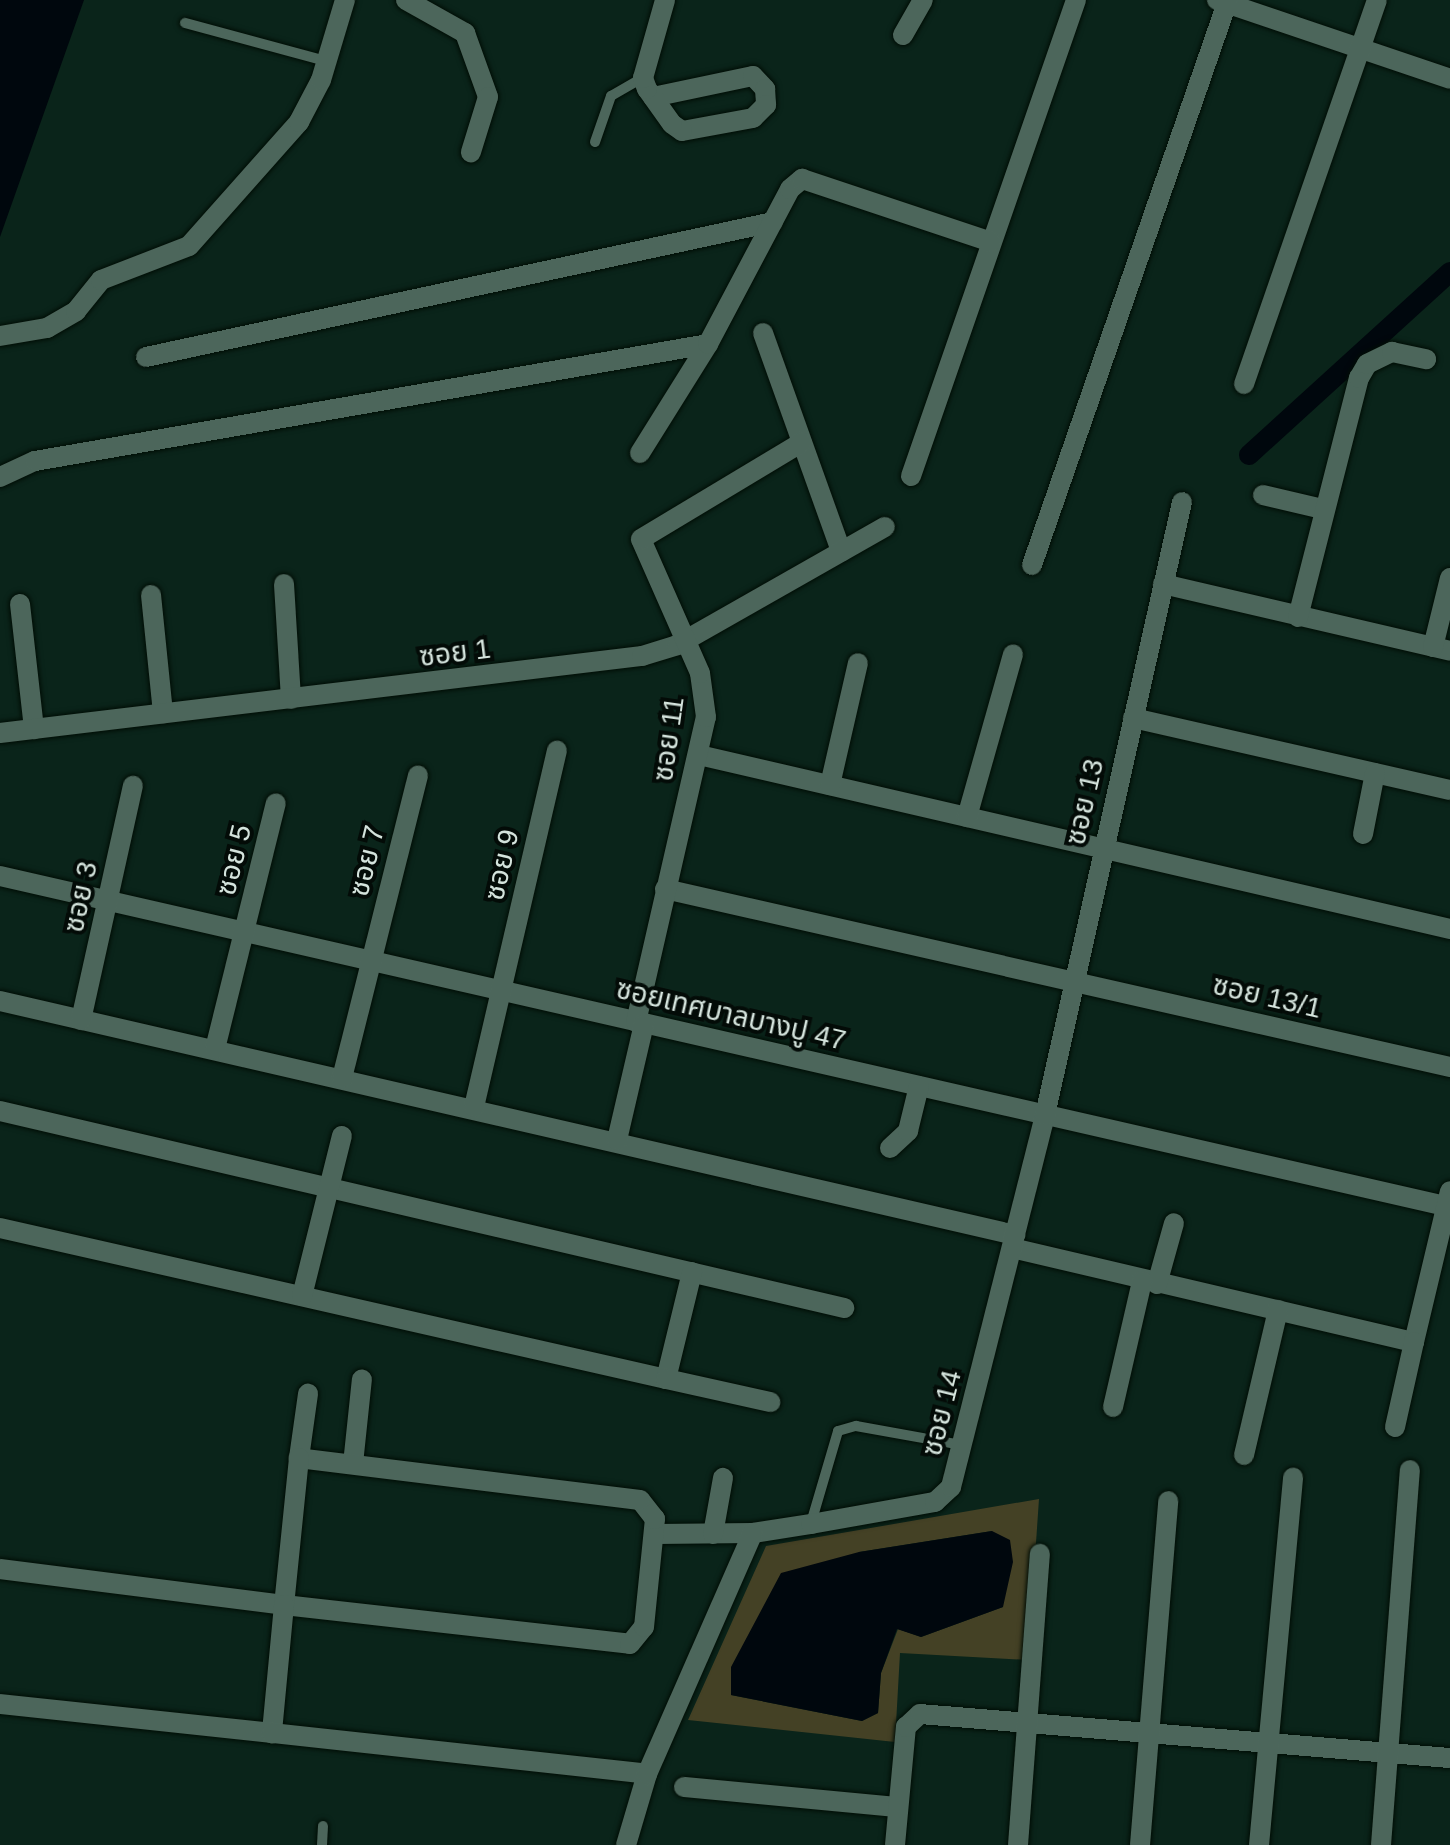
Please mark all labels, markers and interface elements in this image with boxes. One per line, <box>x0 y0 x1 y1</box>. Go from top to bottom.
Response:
street label: ซอย 1 <box>417 632 493 674</box>
street label: ซอย 11 <box>646 695 692 783</box>
street label: ซอย 13 <box>1059 756 1111 848</box>
street label: ซอย 5 <box>209 821 259 899</box>
street label: ซอย 7 <box>342 822 392 900</box>
street label: ซอย 9 <box>478 826 526 904</box>
street label: ซอย 3 <box>57 858 105 936</box>
street label: ซอย 13/1 <box>1209 968 1325 1026</box>
street label: ซอยเทศบาลบางปู 47 <box>613 972 849 1058</box>
street label: ซอย 14 <box>915 1367 969 1459</box>

